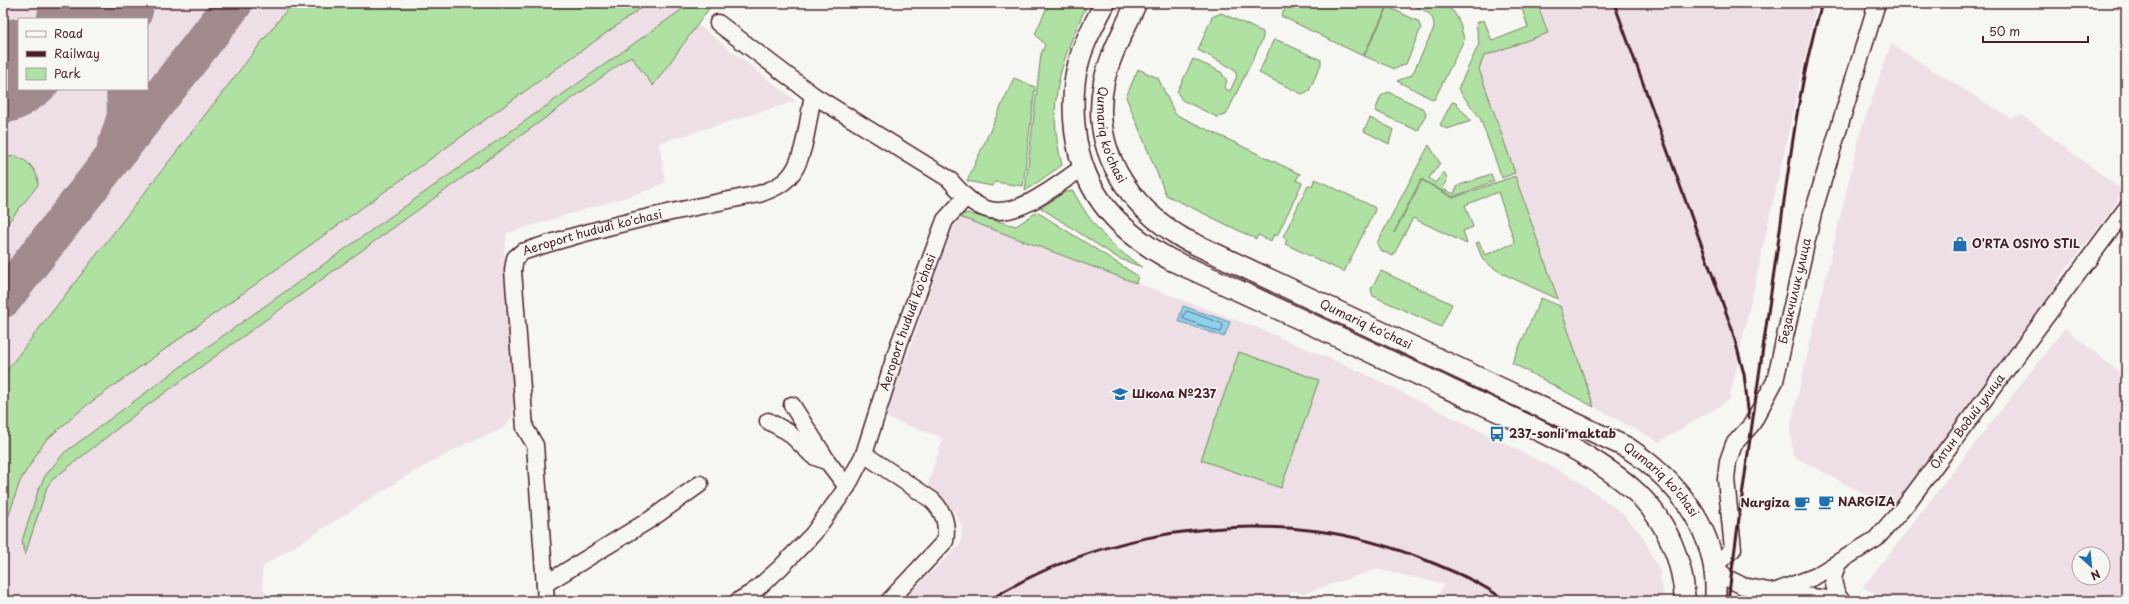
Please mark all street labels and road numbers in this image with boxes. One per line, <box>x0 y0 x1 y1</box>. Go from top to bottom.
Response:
street label: Qumariq ko'chasi <box>1093 85 1132 186</box>
street label: Aeroport hududi ko'chasi <box>520 204 664 259</box>
street label: Безакчилик улица <box>1773 236 1815 345</box>
street label: Aeroport hududi ko'chasi <box>875 251 940 393</box>
street label: Qumariq ko'chasi <box>1317 294 1415 353</box>
street label: Олтин Водий улица <box>1925 369 2009 473</box>
street label: Qumariq ko'chasi <box>1620 438 1704 520</box>

